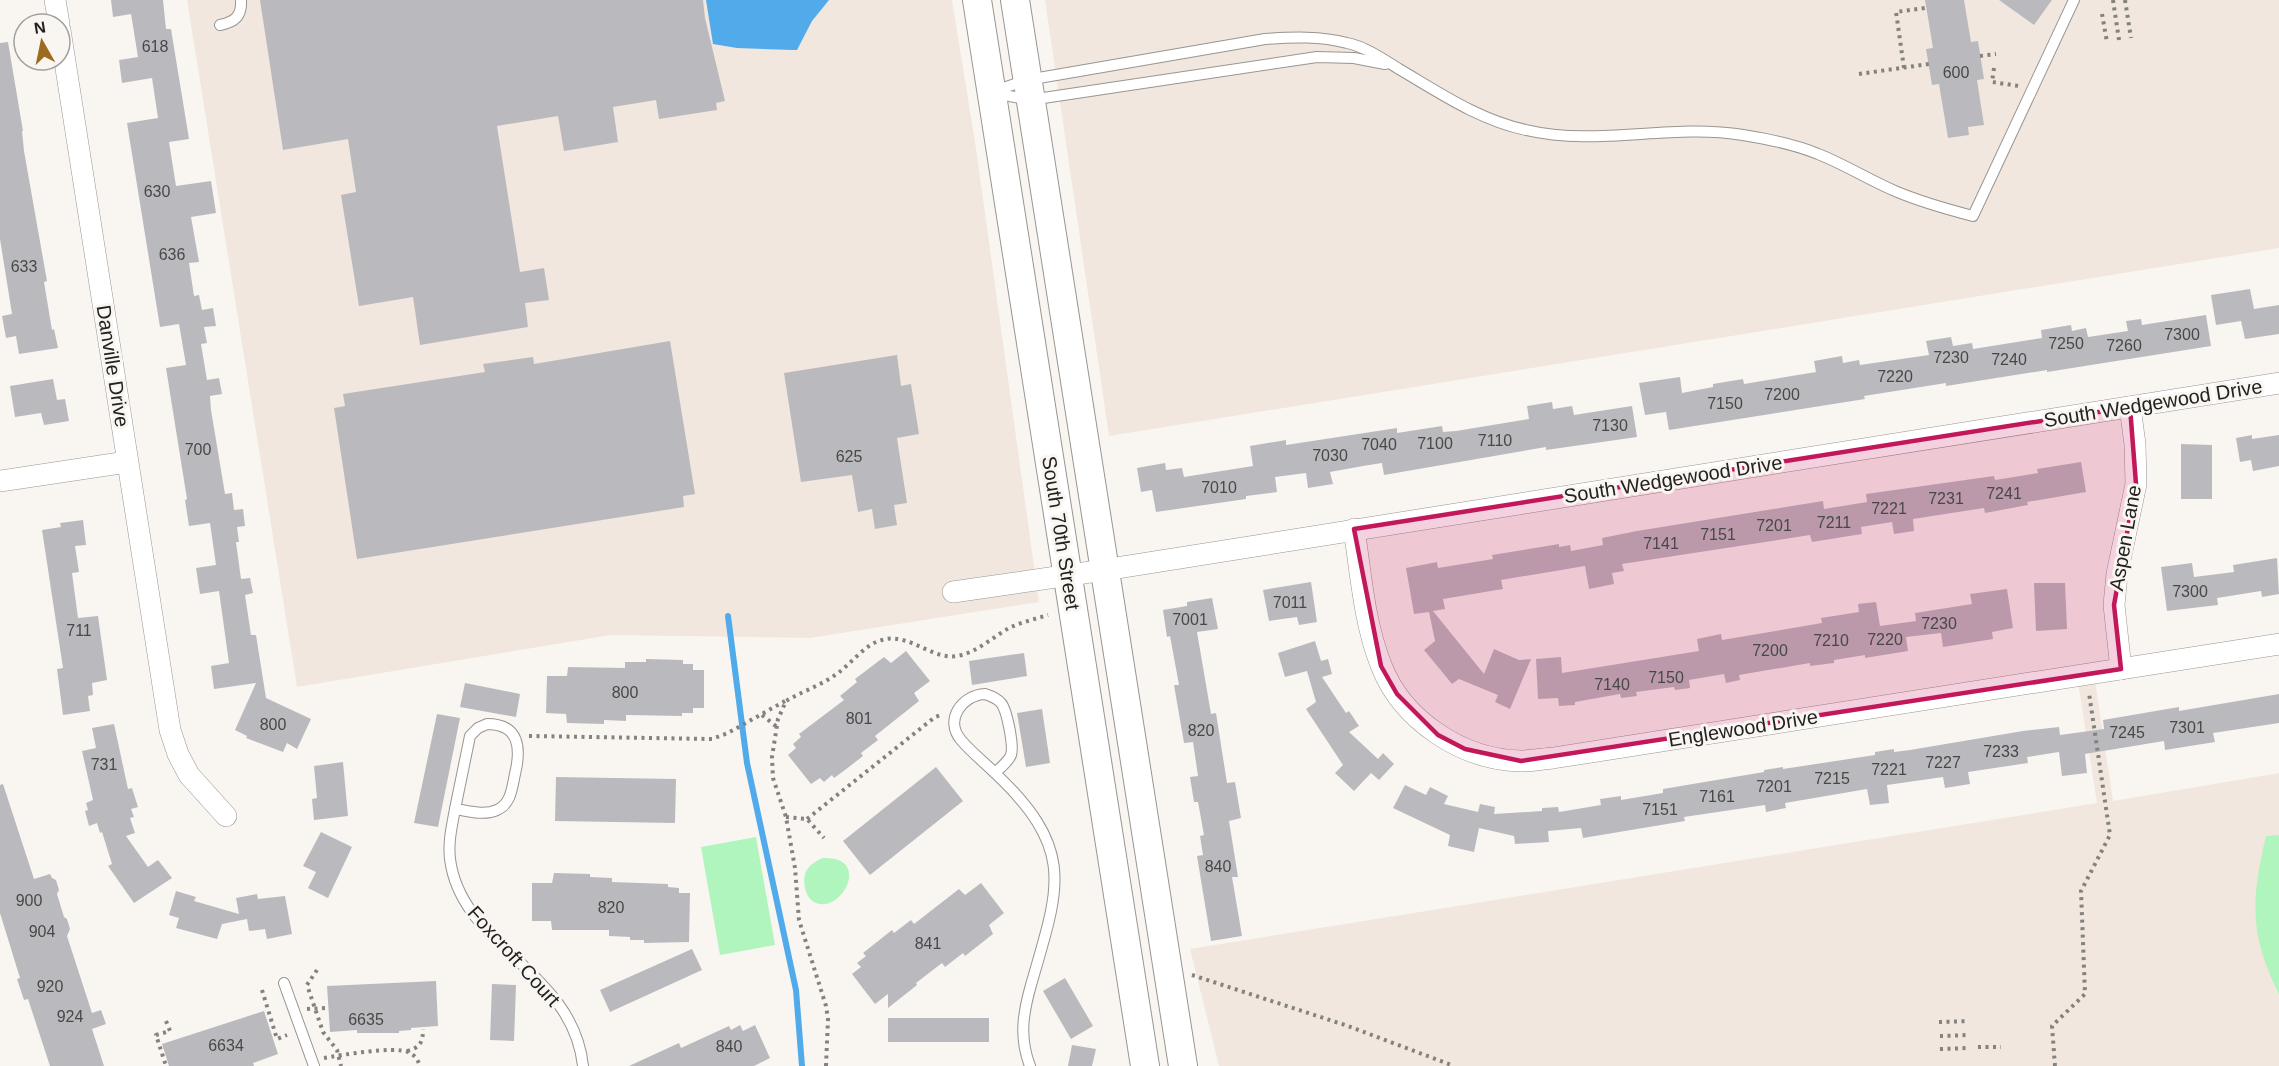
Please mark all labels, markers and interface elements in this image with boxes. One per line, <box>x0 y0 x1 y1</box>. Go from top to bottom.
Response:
north arrow <box>12 12 72 72</box>
text: N <box>33 18 47 37</box>
house number: 618 <box>142 38 168 55</box>
house number: 600 <box>1943 64 1969 81</box>
house number: 630 <box>144 183 170 200</box>
house number: 636 <box>159 246 185 263</box>
house number: 633 <box>11 258 37 275</box>
street label: Danville Drive <box>92 303 134 429</box>
house number: 7300 <box>2164 326 2200 343</box>
house number: 7250 <box>2048 335 2084 352</box>
house number: 7260 <box>2106 337 2142 354</box>
house number: 7230 <box>1933 349 1969 366</box>
house number: 7240 <box>1991 351 2027 368</box>
house number: 7220 <box>1877 368 1913 385</box>
street label: South Wedgewood Drive <box>2042 375 2264 431</box>
house number: 7200 <box>1764 386 1800 403</box>
house number: 7150 <box>1707 395 1743 412</box>
house number: 7130 <box>1592 417 1628 434</box>
house number: 7110 <box>1478 432 1512 449</box>
house number: 7100 <box>1417 435 1453 452</box>
house number: 7040 <box>1361 436 1397 453</box>
house number: 700 <box>185 441 211 458</box>
house number: 7030 <box>1312 447 1348 464</box>
house number: 625 <box>836 448 862 465</box>
street label: South Wedgewood Drive <box>1562 451 1784 507</box>
street label: South 70th Street <box>1038 454 1084 612</box>
house number: 7010 <box>1201 479 1237 496</box>
street label: Aspen Lane <box>2105 484 2145 592</box>
house number: 7241 <box>1986 485 2022 502</box>
house number: 7231 <box>1928 490 1964 507</box>
house number: 7221 <box>1871 500 1907 517</box>
house number: 7211 <box>1817 514 1851 531</box>
house number: 7201 <box>1756 517 1792 534</box>
house number: 7151 <box>1700 526 1736 543</box>
house number: 7141 <box>1643 535 1679 552</box>
house number: 7300 <box>2172 583 2208 600</box>
house number: 7011 <box>1273 594 1307 611</box>
house number: 7001 <box>1172 611 1208 628</box>
house number: 7230 <box>1921 615 1957 632</box>
house number: 711 <box>66 622 92 639</box>
house number: 7220 <box>1867 631 1903 648</box>
house number: 7210 <box>1813 632 1849 649</box>
house number: 7200 <box>1752 642 1788 659</box>
house number: 7150 <box>1648 669 1684 686</box>
house number: 7140 <box>1594 676 1630 693</box>
house number: 800 <box>612 684 638 701</box>
street label: Englewood Drive <box>1667 705 1819 751</box>
house number: 801 <box>846 710 872 727</box>
house number: 800 <box>260 716 286 733</box>
house number: 7301 <box>2169 719 2205 736</box>
house number: 820 <box>1188 722 1214 739</box>
house number: 7245 <box>2109 724 2145 741</box>
house number: 7233 <box>1983 743 2019 760</box>
house number: 7227 <box>1925 754 1961 771</box>
house number: 731 <box>91 756 117 773</box>
house number: 7221 <box>1871 761 1907 778</box>
house number: 7215 <box>1814 770 1850 787</box>
house number: 7201 <box>1756 778 1792 795</box>
house number: 7161 <box>1699 788 1735 805</box>
house number: 7151 <box>1642 801 1678 818</box>
house number: 840 <box>1205 858 1231 875</box>
house number: 900 <box>16 892 42 909</box>
house number: 820 <box>598 899 624 916</box>
street label: Foxcroft Court <box>463 902 565 1011</box>
house number: 904 <box>29 923 55 940</box>
house number: 841 <box>915 935 941 952</box>
house number: 920 <box>37 978 63 995</box>
house number: 924 <box>57 1008 83 1025</box>
house number: 6635 <box>348 1011 384 1028</box>
house number: 6634 <box>208 1037 244 1054</box>
house number: 840 <box>716 1038 742 1055</box>

